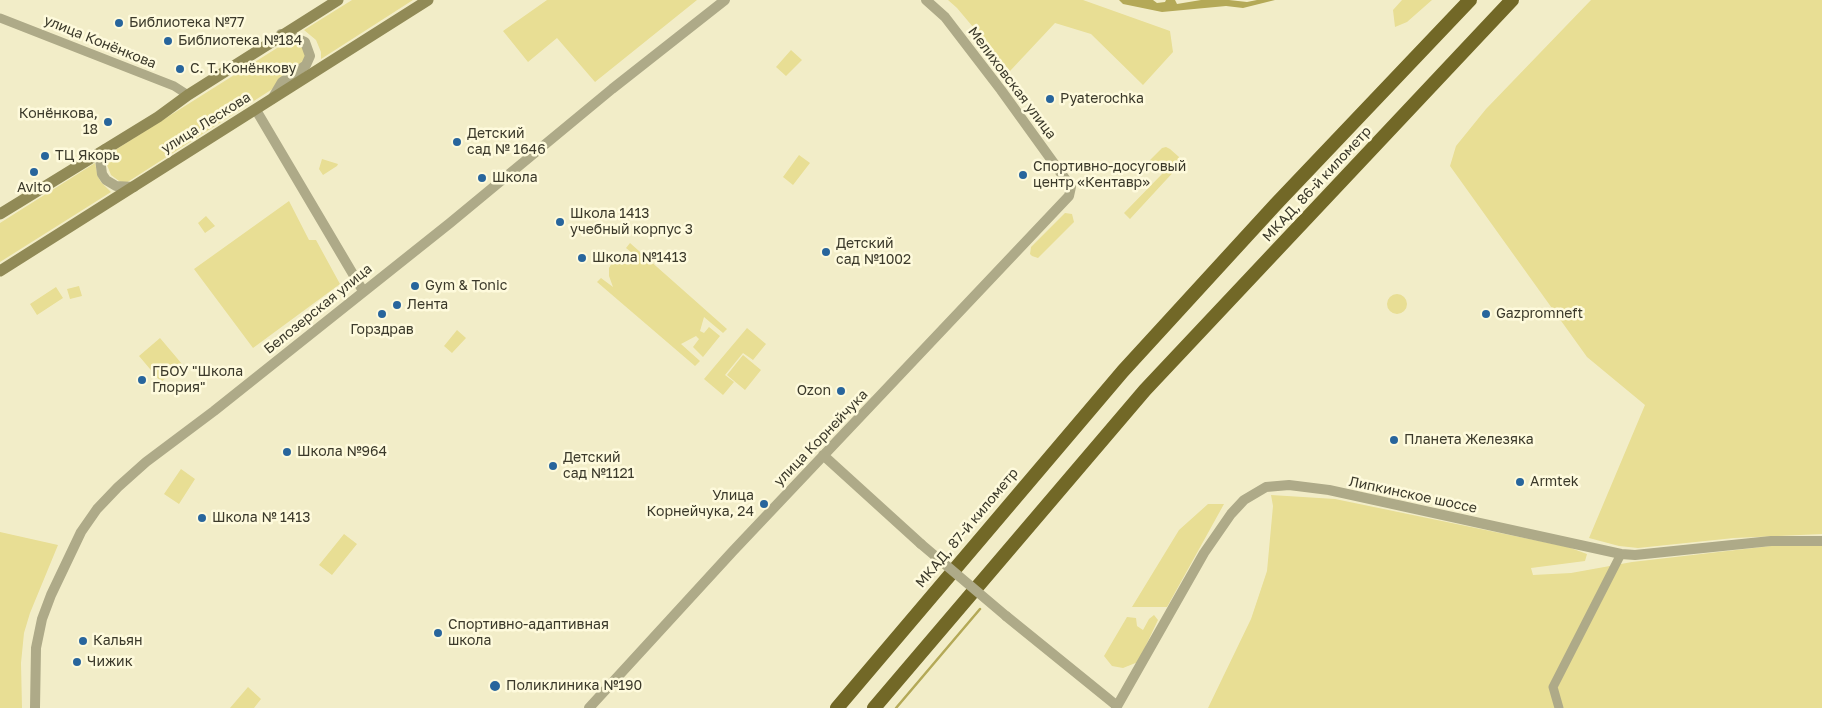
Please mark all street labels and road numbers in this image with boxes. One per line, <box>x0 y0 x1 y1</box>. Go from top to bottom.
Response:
street label: улица Конёнкова <box>41 12 159 72</box>
street label: Мелиховская улица <box>964 23 1060 143</box>
street label: улица Лескова <box>158 89 254 157</box>
street label: МКАД, 86-й километр <box>1259 123 1375 245</box>
street label: Белозерская улица <box>261 260 375 358</box>
street label: улица Корнейчука <box>771 386 871 490</box>
street label: МКАД, 87-й километр <box>912 465 1022 591</box>
street label: Липкинское шоссе <box>1347 473 1479 517</box>

